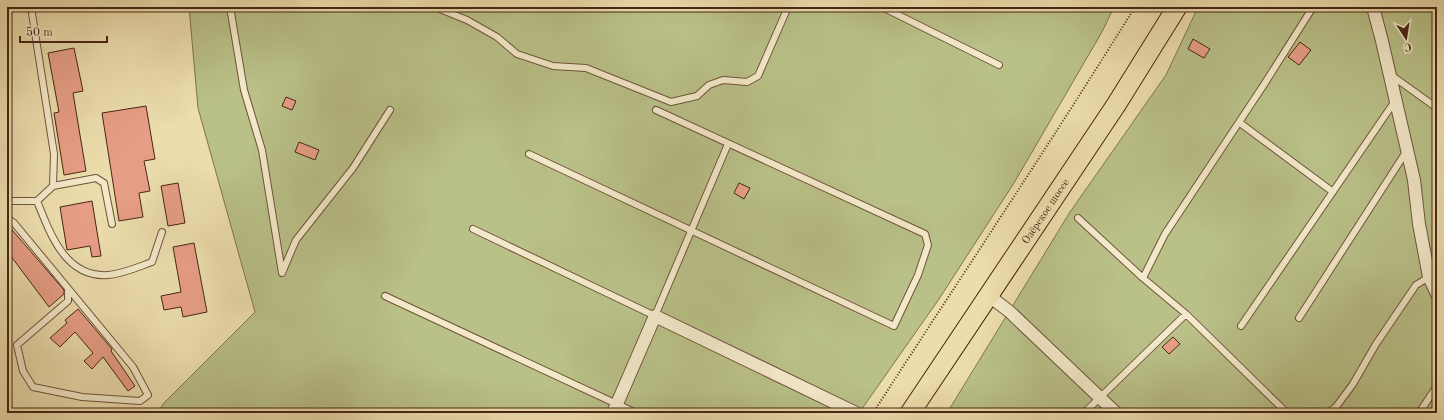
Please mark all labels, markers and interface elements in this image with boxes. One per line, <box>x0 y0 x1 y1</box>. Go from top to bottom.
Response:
scale bar <box>20 18 107 44</box>
north arrow <box>1386 18 1426 58</box>
text: 50 m <box>26 26 53 39</box>
text: С <box>1403 40 1412 52</box>
street label: Озёрское шоссе <box>1021 177 1072 246</box>

